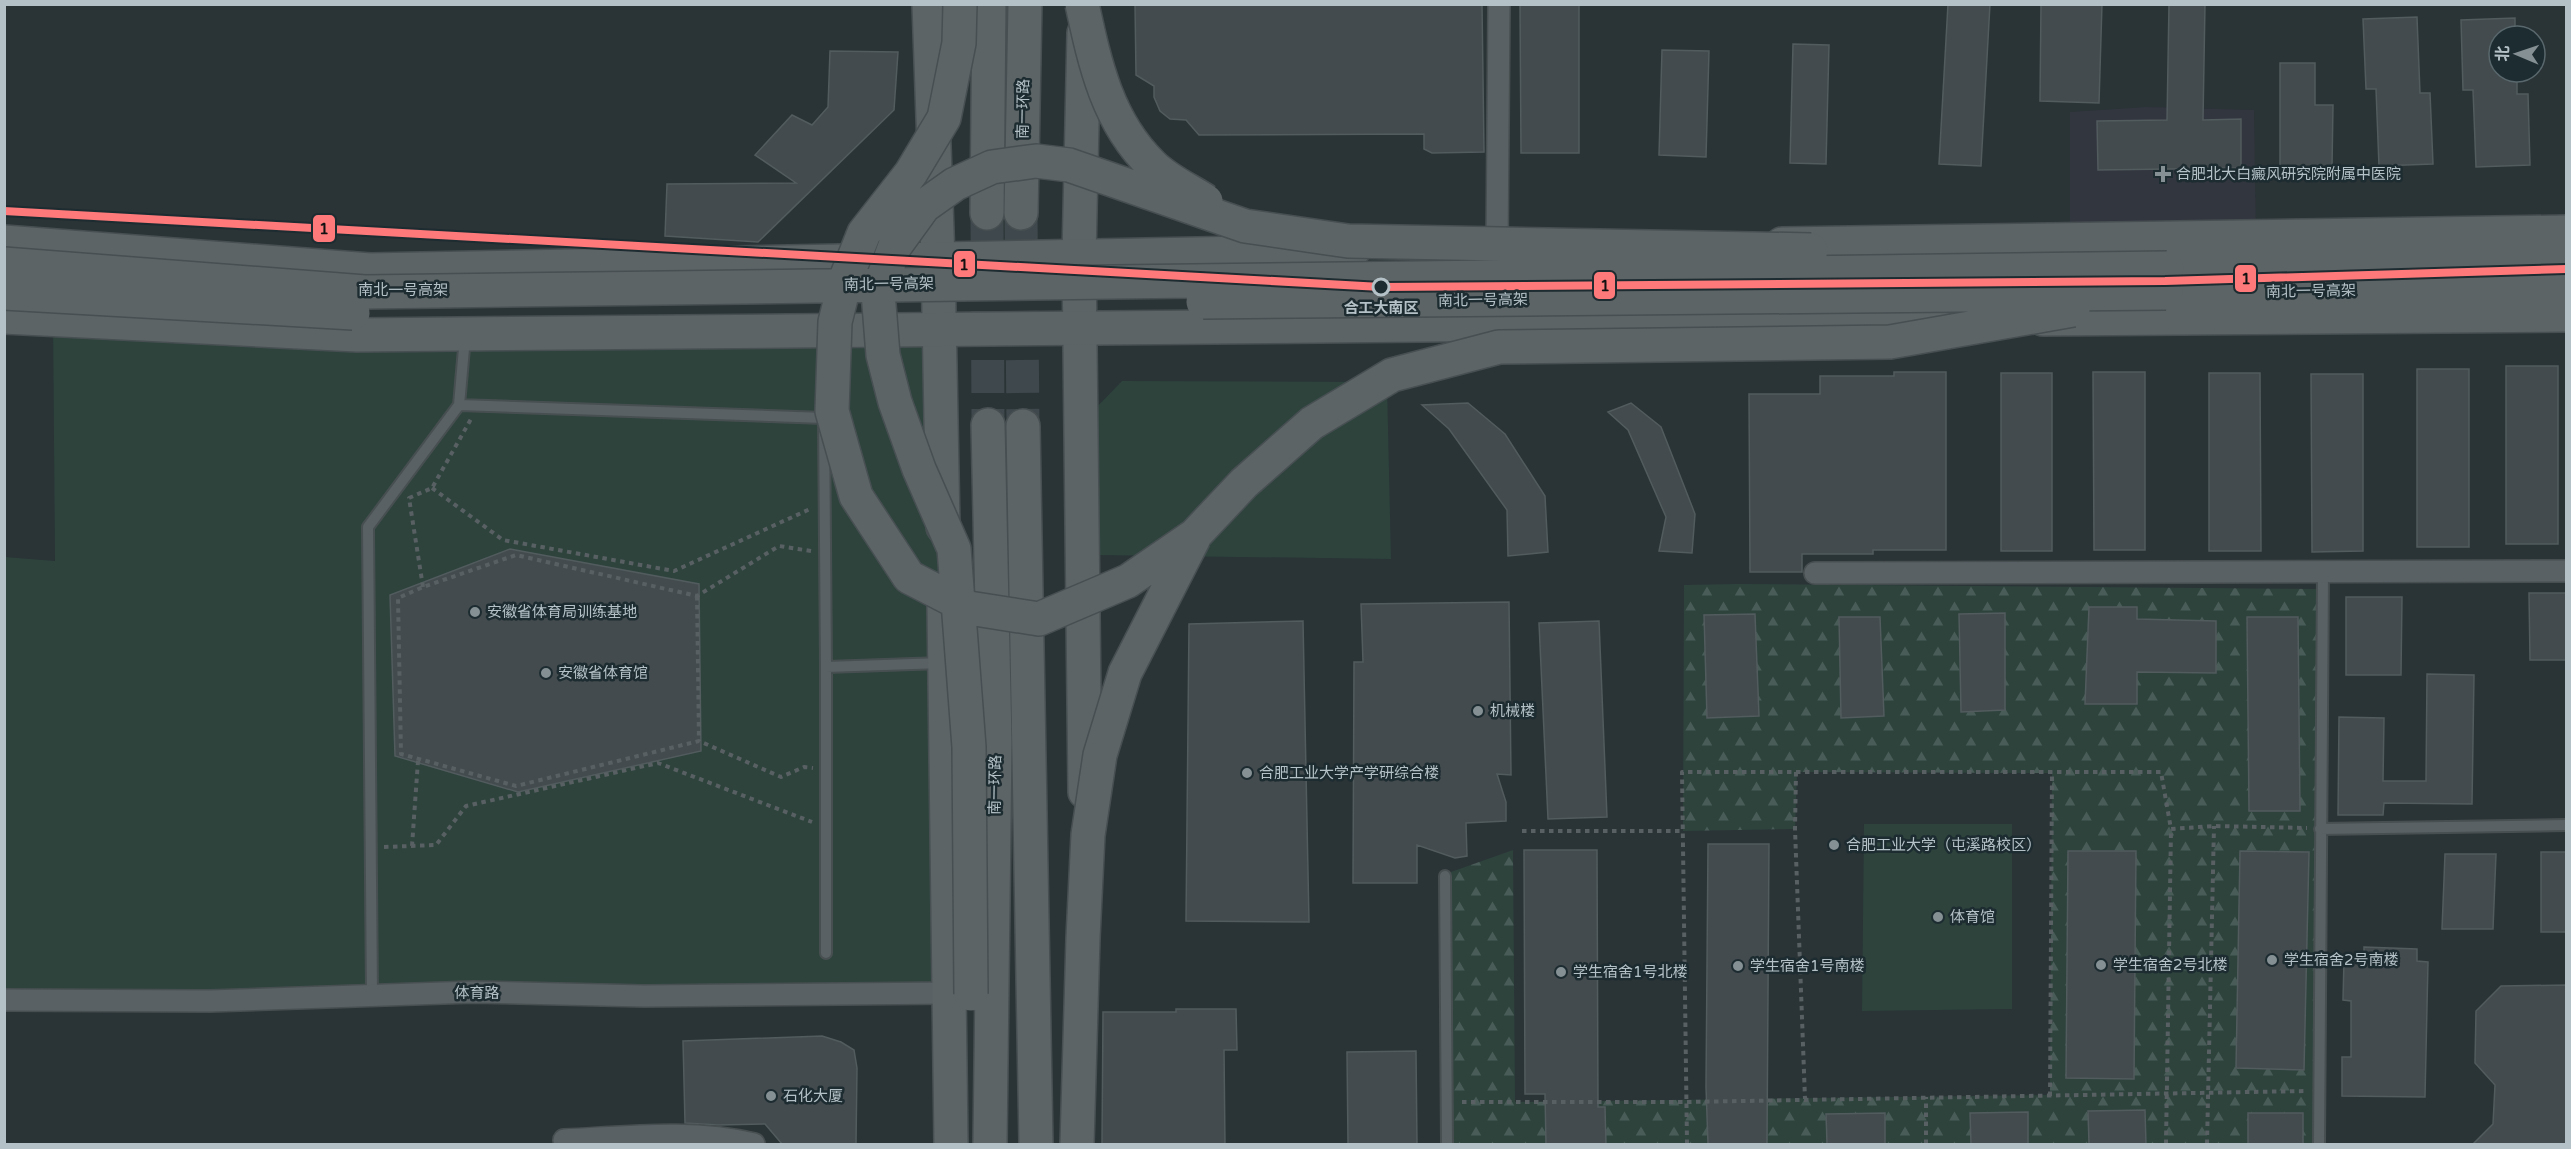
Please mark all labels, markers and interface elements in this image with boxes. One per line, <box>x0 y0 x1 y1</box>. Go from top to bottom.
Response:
north arrow <box>2487 24 2547 84</box>
text: 北 <box>2493 45 2513 62</box>
street label: 南一环路 <box>1013 79 1033 139</box>
marker: 合肥北大白癜风研究院附属中医院 <box>2154 165 2172 183</box>
place label: 合肥北大白癜风研究院附属中医院 <box>2176 165 2401 183</box>
line badge: 1 <box>312 214 336 243</box>
text: 1 <box>319 219 329 239</box>
line badge: 1 <box>953 250 976 278</box>
text: 1 <box>959 255 969 275</box>
line badge: 1 <box>2234 264 2257 293</box>
text: 1 <box>2241 269 2251 289</box>
line badge: 1 <box>1593 271 1616 300</box>
street label: 南北一号高架 <box>844 274 934 294</box>
text: 1 <box>1600 276 1610 296</box>
marker: 合工大南区 <box>1372 278 1390 296</box>
street label: 南北一号高架 <box>358 281 448 299</box>
street label: 南北一号高架 <box>2266 281 2356 301</box>
street label: 南北一号高架 <box>1438 290 1528 310</box>
place label: 合工大南区 <box>1343 299 1419 317</box>
place label: 安徽省体育局训练基地 <box>487 603 637 621</box>
marker: 安徽省体育局训练基地 <box>468 605 482 619</box>
place label: 安徽省体育馆 <box>558 664 648 682</box>
marker: 安徽省体育馆 <box>539 666 553 680</box>
place label: 机械楼 <box>1490 702 1535 720</box>
marker: 机械楼 <box>1471 704 1485 718</box>
street label: 南一环路 <box>985 755 1005 815</box>
place label: 合肥工业大学产学研综合楼 <box>1259 764 1439 782</box>
marker: 合肥工业大学产学研综合楼 <box>1240 766 1254 780</box>
place label: 合肥工业大学（屯溪路校区） <box>1846 836 2041 854</box>
marker: 合肥工业大学（屯溪路校区） <box>1827 838 1841 852</box>
place label: 体育馆 <box>1950 908 1995 926</box>
marker: 体育馆 <box>1931 910 1945 924</box>
place label: 学生宿舍2号南楼 <box>2284 951 2398 969</box>
marker: 学生宿舍2号南楼 <box>2265 953 2279 967</box>
place label: 学生宿舍2号北楼 <box>2113 956 2227 974</box>
place label: 学生宿舍1号南楼 <box>1750 957 1864 975</box>
marker: 学生宿舍2号北楼 <box>2094 958 2108 972</box>
marker: 学生宿舍1号南楼 <box>1731 959 1745 973</box>
place label: 学生宿舍1号北楼 <box>1573 963 1687 981</box>
marker: 学生宿舍1号北楼 <box>1554 965 1568 979</box>
street label: 体育路 <box>454 984 500 1002</box>
place label: 石化大厦 <box>783 1087 843 1105</box>
marker: 石化大厦 <box>764 1089 778 1103</box>

